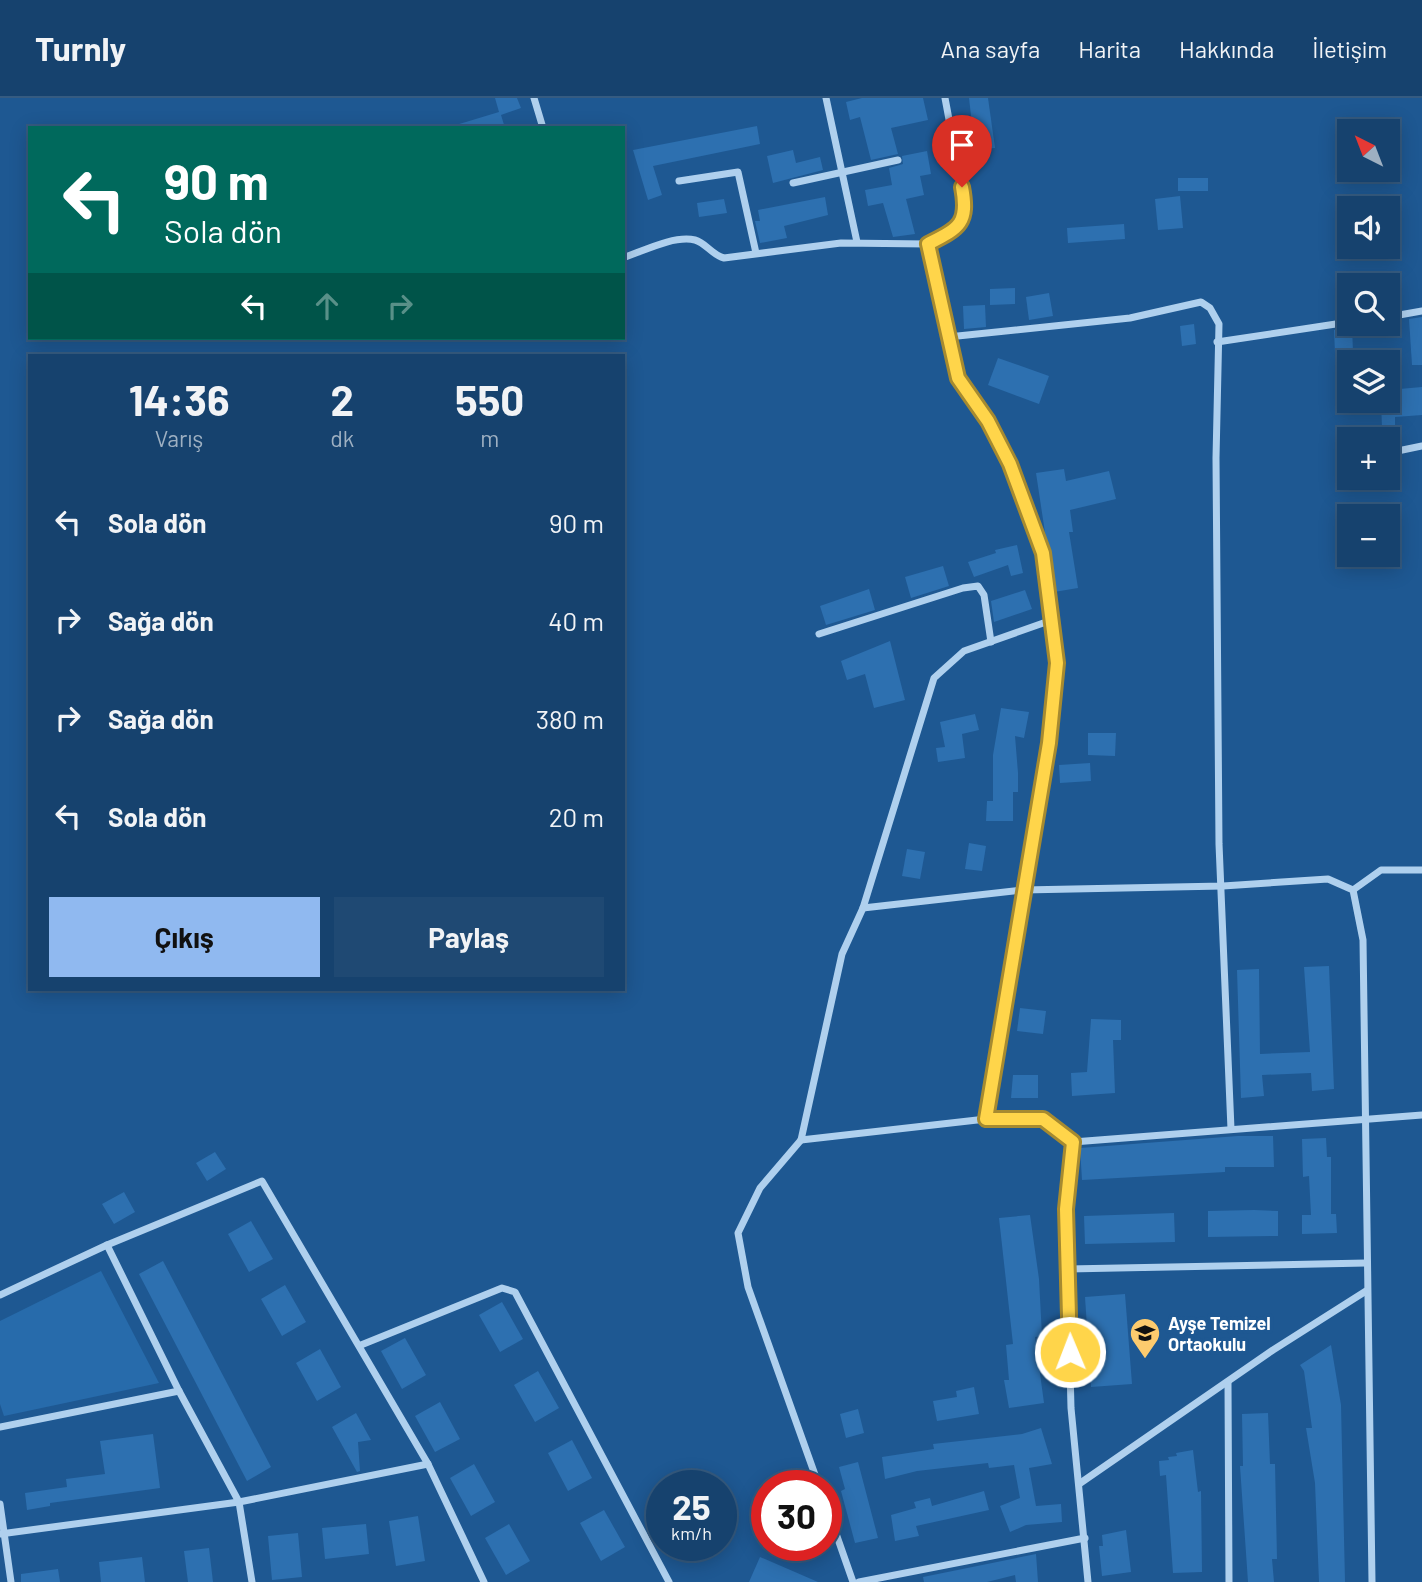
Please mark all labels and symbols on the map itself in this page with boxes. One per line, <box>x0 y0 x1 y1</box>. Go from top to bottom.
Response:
pin <box>932 115 992 187</box>
north arrow <box>1337 119 1400 182</box>
place label: Ayşe Temizel Ortaokulu <box>1168 1312 1271 1355</box>
position arrow <box>1033 1315 1107 1389</box>
school or university icon: Ayşe Temizel Ortaokulu <box>1128 1316 1162 1360</box>
speed limit sign: 30 <box>751 1470 842 1561</box>

